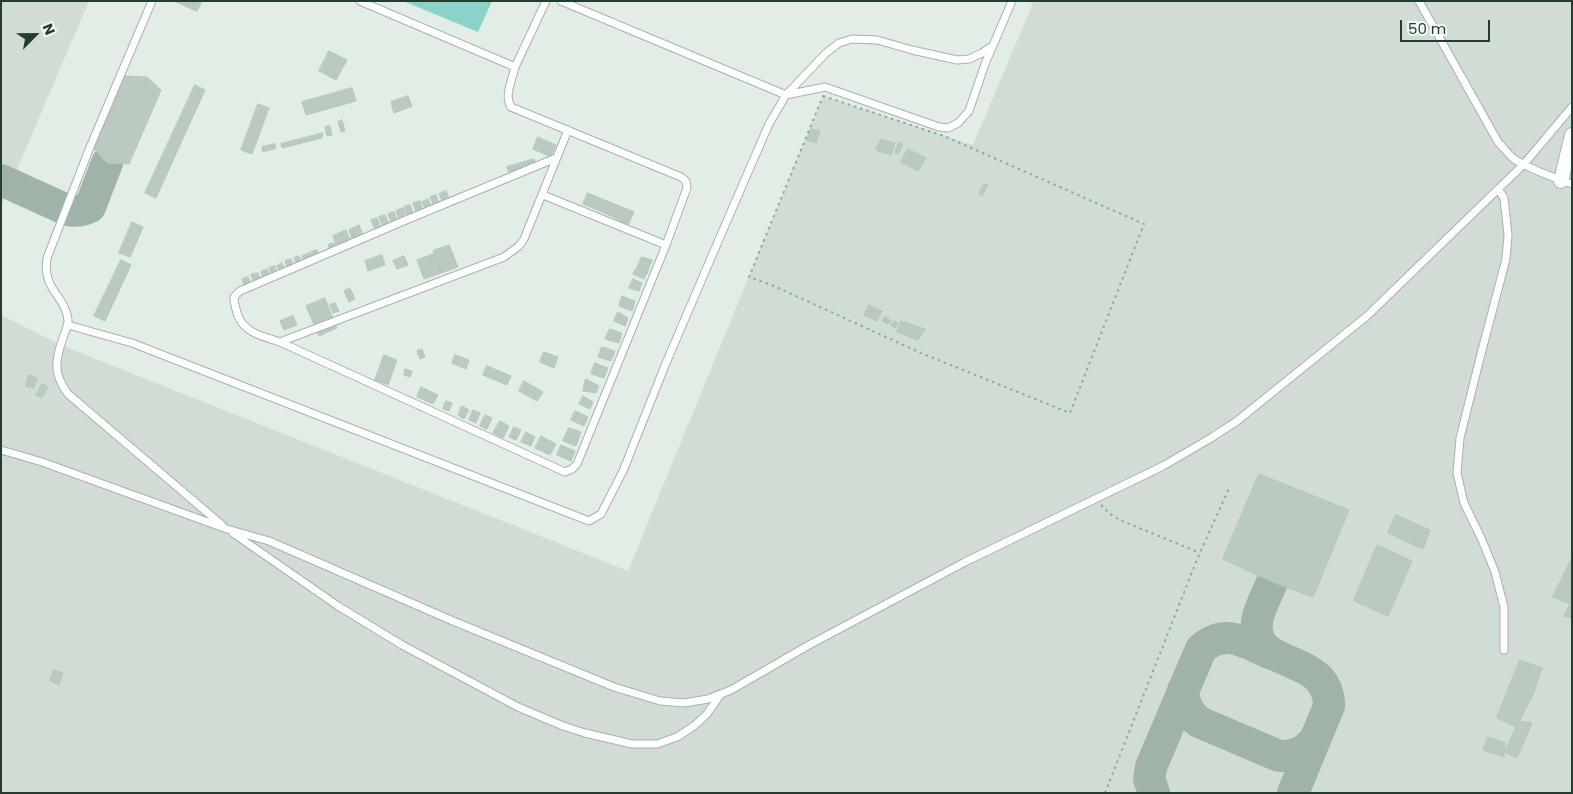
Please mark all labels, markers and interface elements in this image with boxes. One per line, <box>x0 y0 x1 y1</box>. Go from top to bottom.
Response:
north arrow <box>10 10 60 60</box>
scale bar <box>1403 10 1493 42</box>
text: 50 m <box>1408 18 1446 39</box>
text: N <box>38 20 60 38</box>

